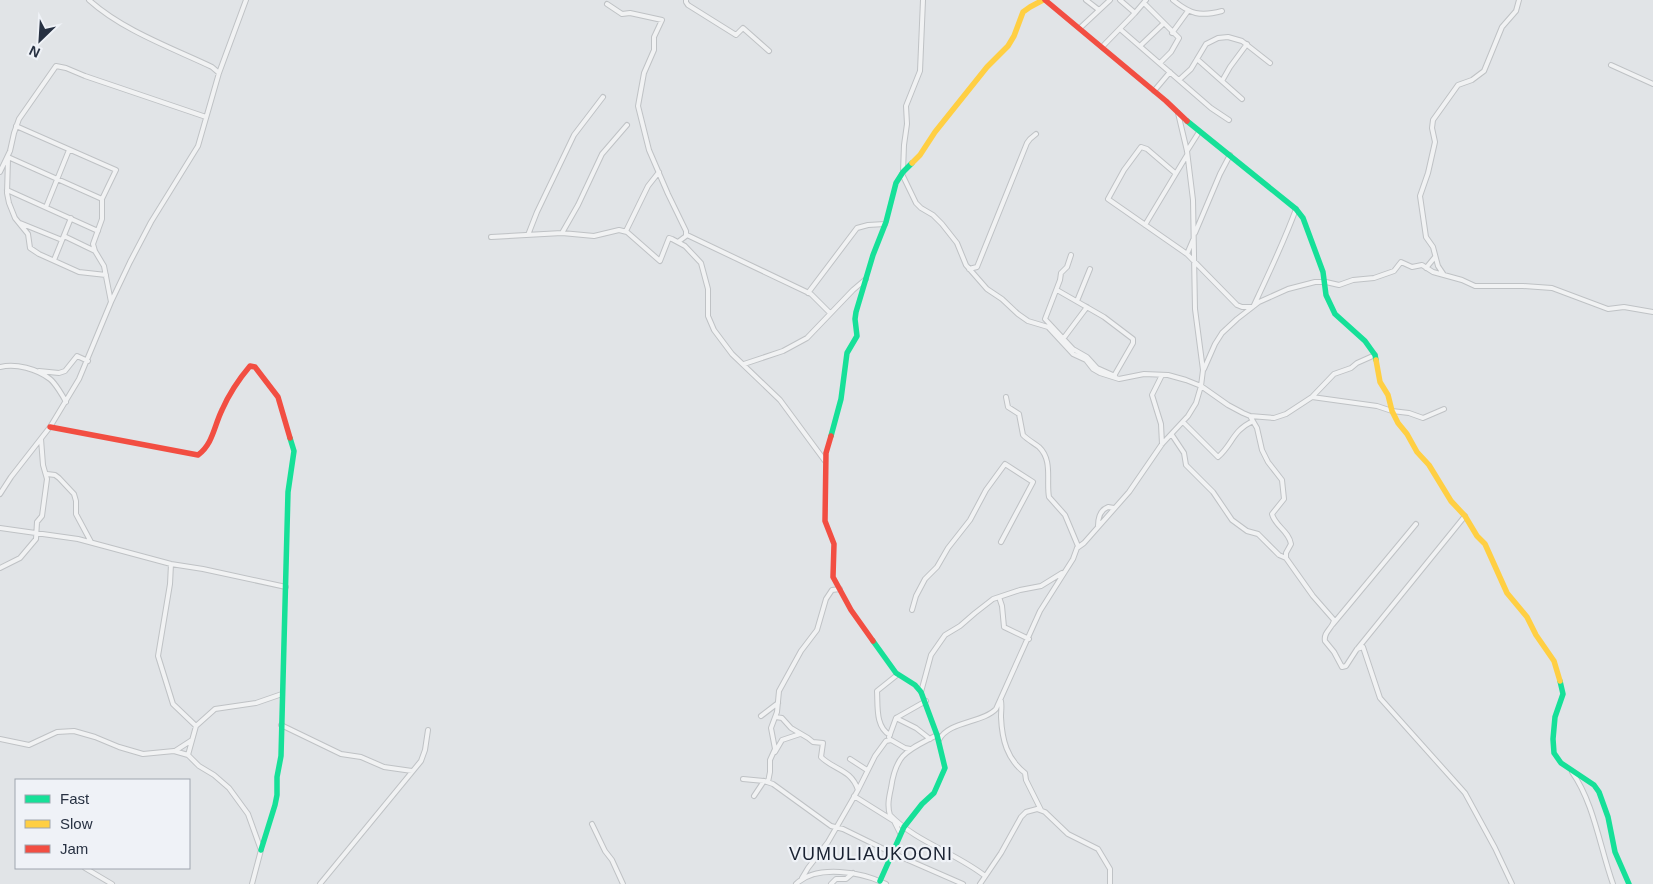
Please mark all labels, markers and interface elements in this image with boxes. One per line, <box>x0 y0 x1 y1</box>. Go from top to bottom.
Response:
north arrow <box>15 15 65 65</box>
text: N <box>27 42 42 61</box>
legend <box>15 779 190 869</box>
text: Fast <box>60 790 90 807</box>
text: Slow <box>60 815 93 832</box>
text: Jam <box>60 840 88 857</box>
district label: VUMULIAUKOONI <box>789 844 953 864</box>

